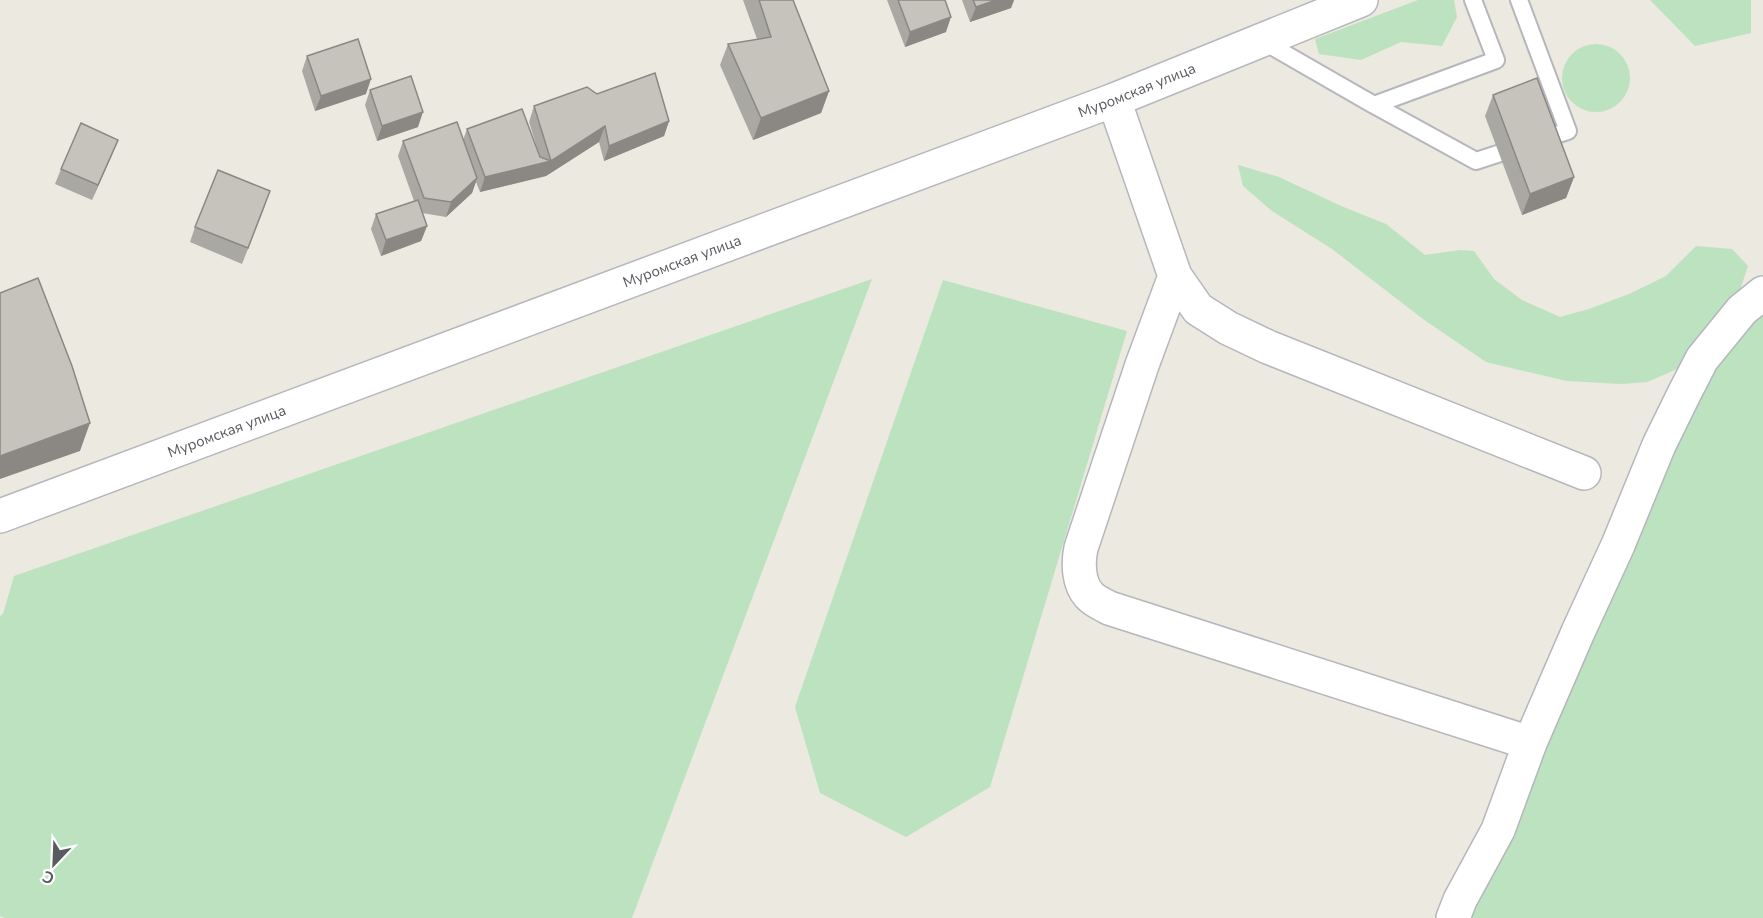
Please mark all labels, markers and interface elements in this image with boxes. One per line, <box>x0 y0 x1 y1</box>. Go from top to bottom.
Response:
street label: Муромская улица <box>1075 58 1199 123</box>
street label: Муромская улица <box>620 230 744 293</box>
street label: Муромская улица <box>165 400 289 463</box>
north arrow <box>24 834 84 894</box>
text: С <box>39 865 58 889</box>

